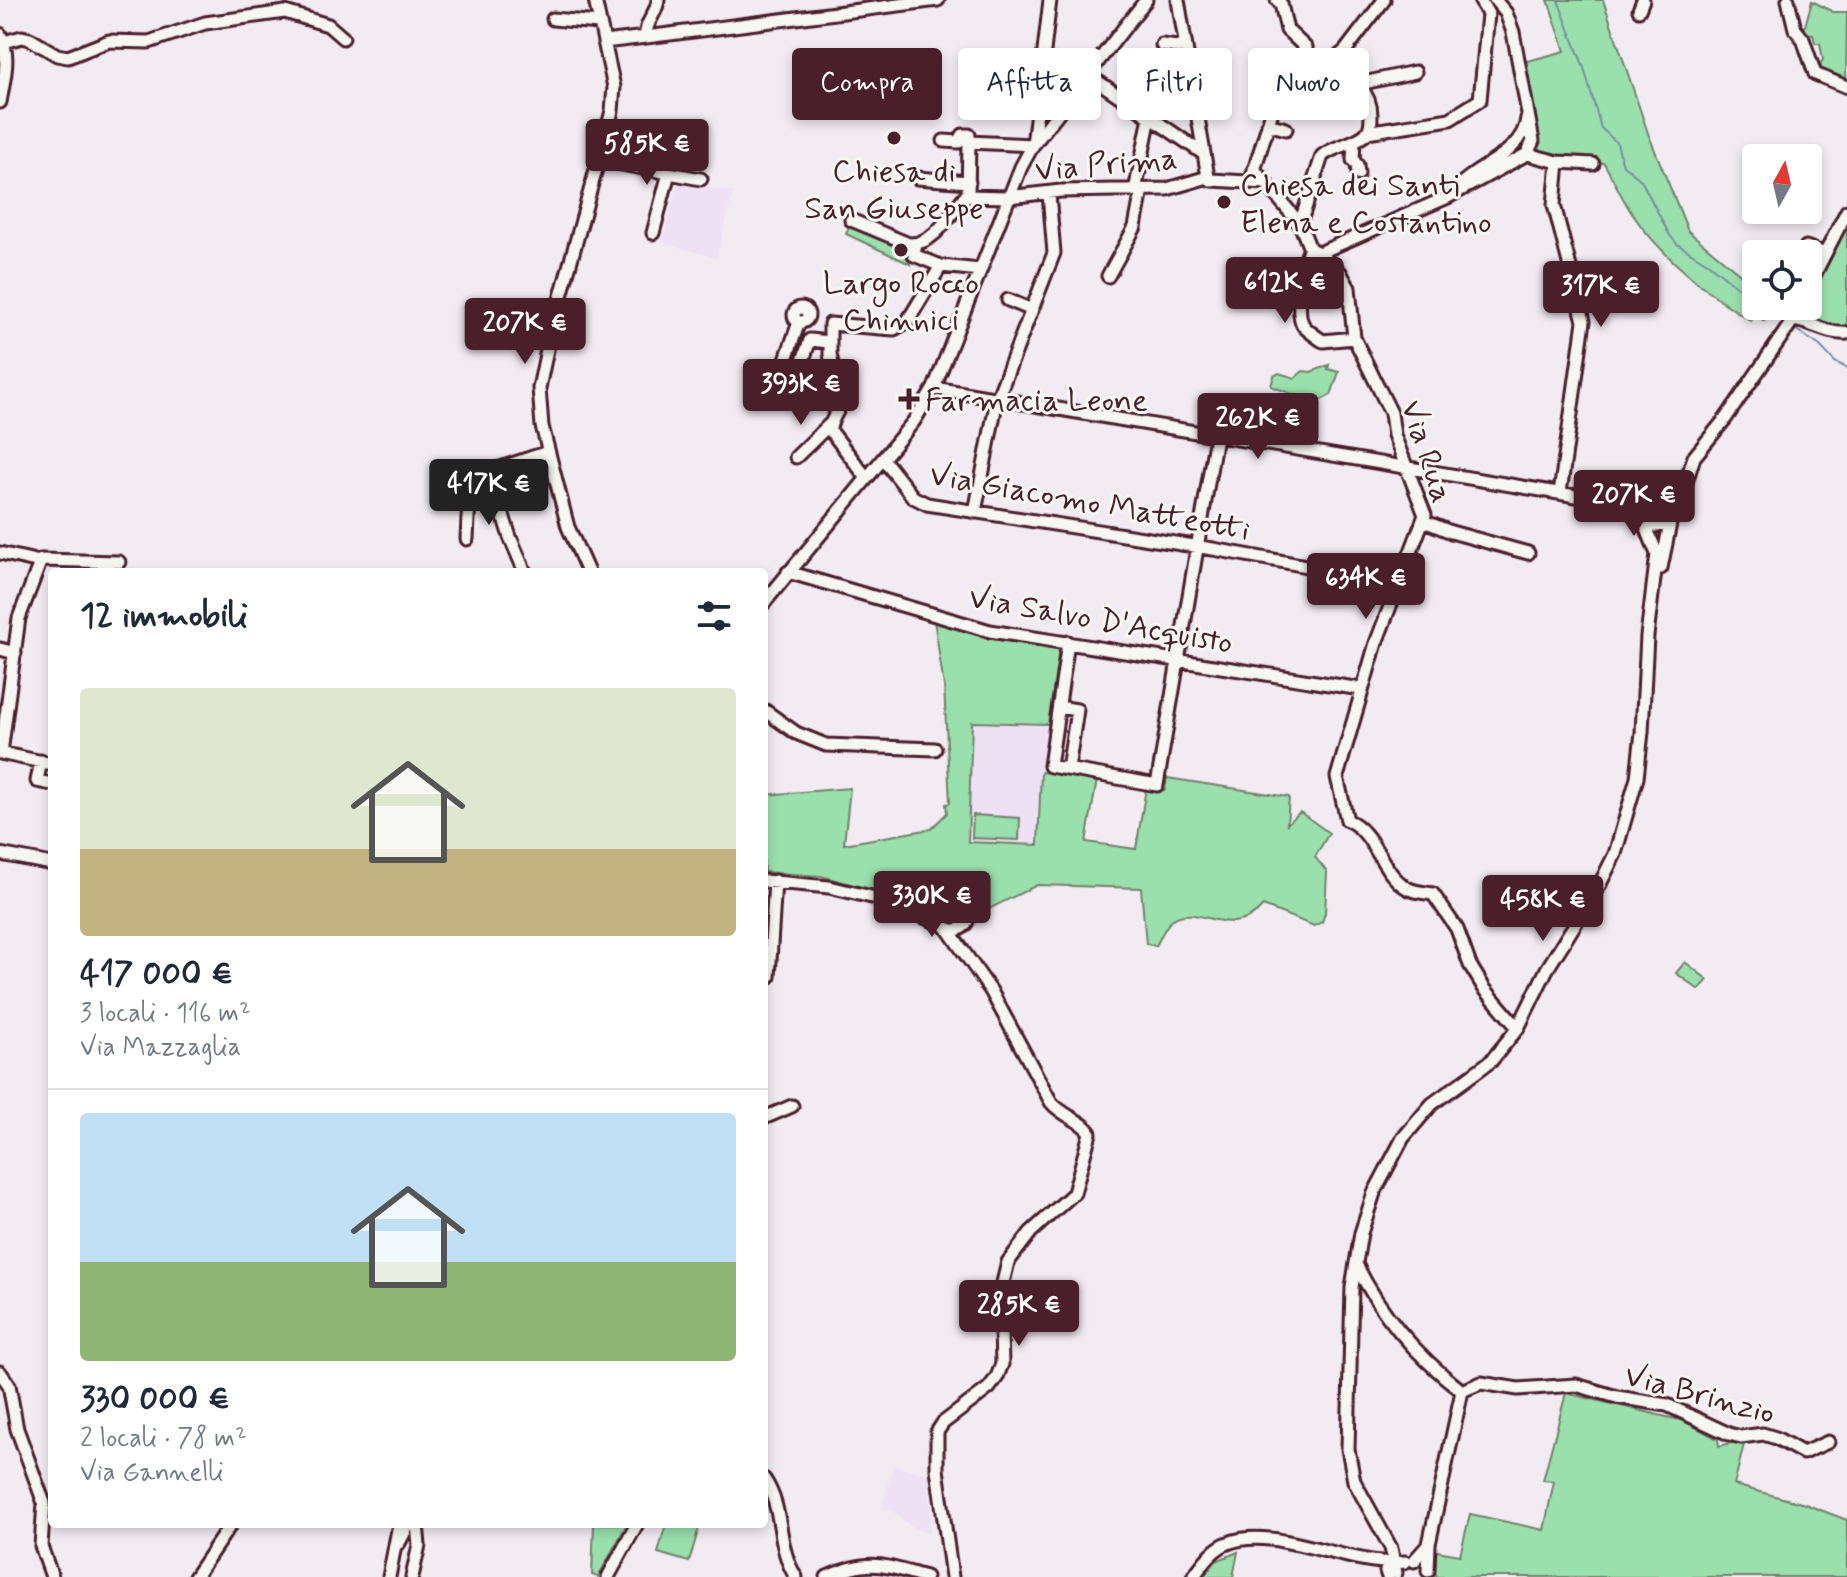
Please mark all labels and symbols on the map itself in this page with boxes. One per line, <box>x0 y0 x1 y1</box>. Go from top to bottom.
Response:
pin: 585K € <box>582 119 712 187</box>
marker: Chiesa di San Giuseppe <box>885 129 903 147</box>
street label: Via Prima <box>1033 138 1179 192</box>
north arrow <box>1742 144 1822 224</box>
place label: Chiesa di San Giuseppe <box>804 151 984 230</box>
place label: Chiesa dei Santi Elena e Costantino <box>1240 165 1492 244</box>
marker: Chiesa dei Santi Elena e Costantino <box>1215 193 1233 211</box>
marker: Largo Rocco Chinnici <box>892 241 910 259</box>
pin: 612K € <box>1220 257 1350 325</box>
pin: 317K € <box>1536 261 1666 329</box>
place label: Largo Rocco Chinnici <box>823 263 979 342</box>
pin: 207K € <box>460 298 590 366</box>
pin: 393K € <box>736 359 866 427</box>
place label: Farmacia Leone <box>925 380 1148 422</box>
marker: Farmacia Leone <box>900 390 918 408</box>
pin: 262K € <box>1193 393 1323 461</box>
street label: Via Rua <box>1390 395 1462 508</box>
street label: Via Giacomo Matteotti <box>926 454 1253 552</box>
pin: 417K € <box>424 459 554 527</box>
pin: 207K € <box>1569 470 1699 538</box>
pin: 634K € <box>1301 553 1431 621</box>
street label: Via Salvo D'Acquisto <box>965 577 1236 665</box>
pin: 330K € <box>867 871 997 939</box>
pin: 458K € <box>1478 875 1608 943</box>
pin: 285K € <box>954 1280 1084 1348</box>
street label: Via Brinzio <box>1620 1355 1779 1435</box>

